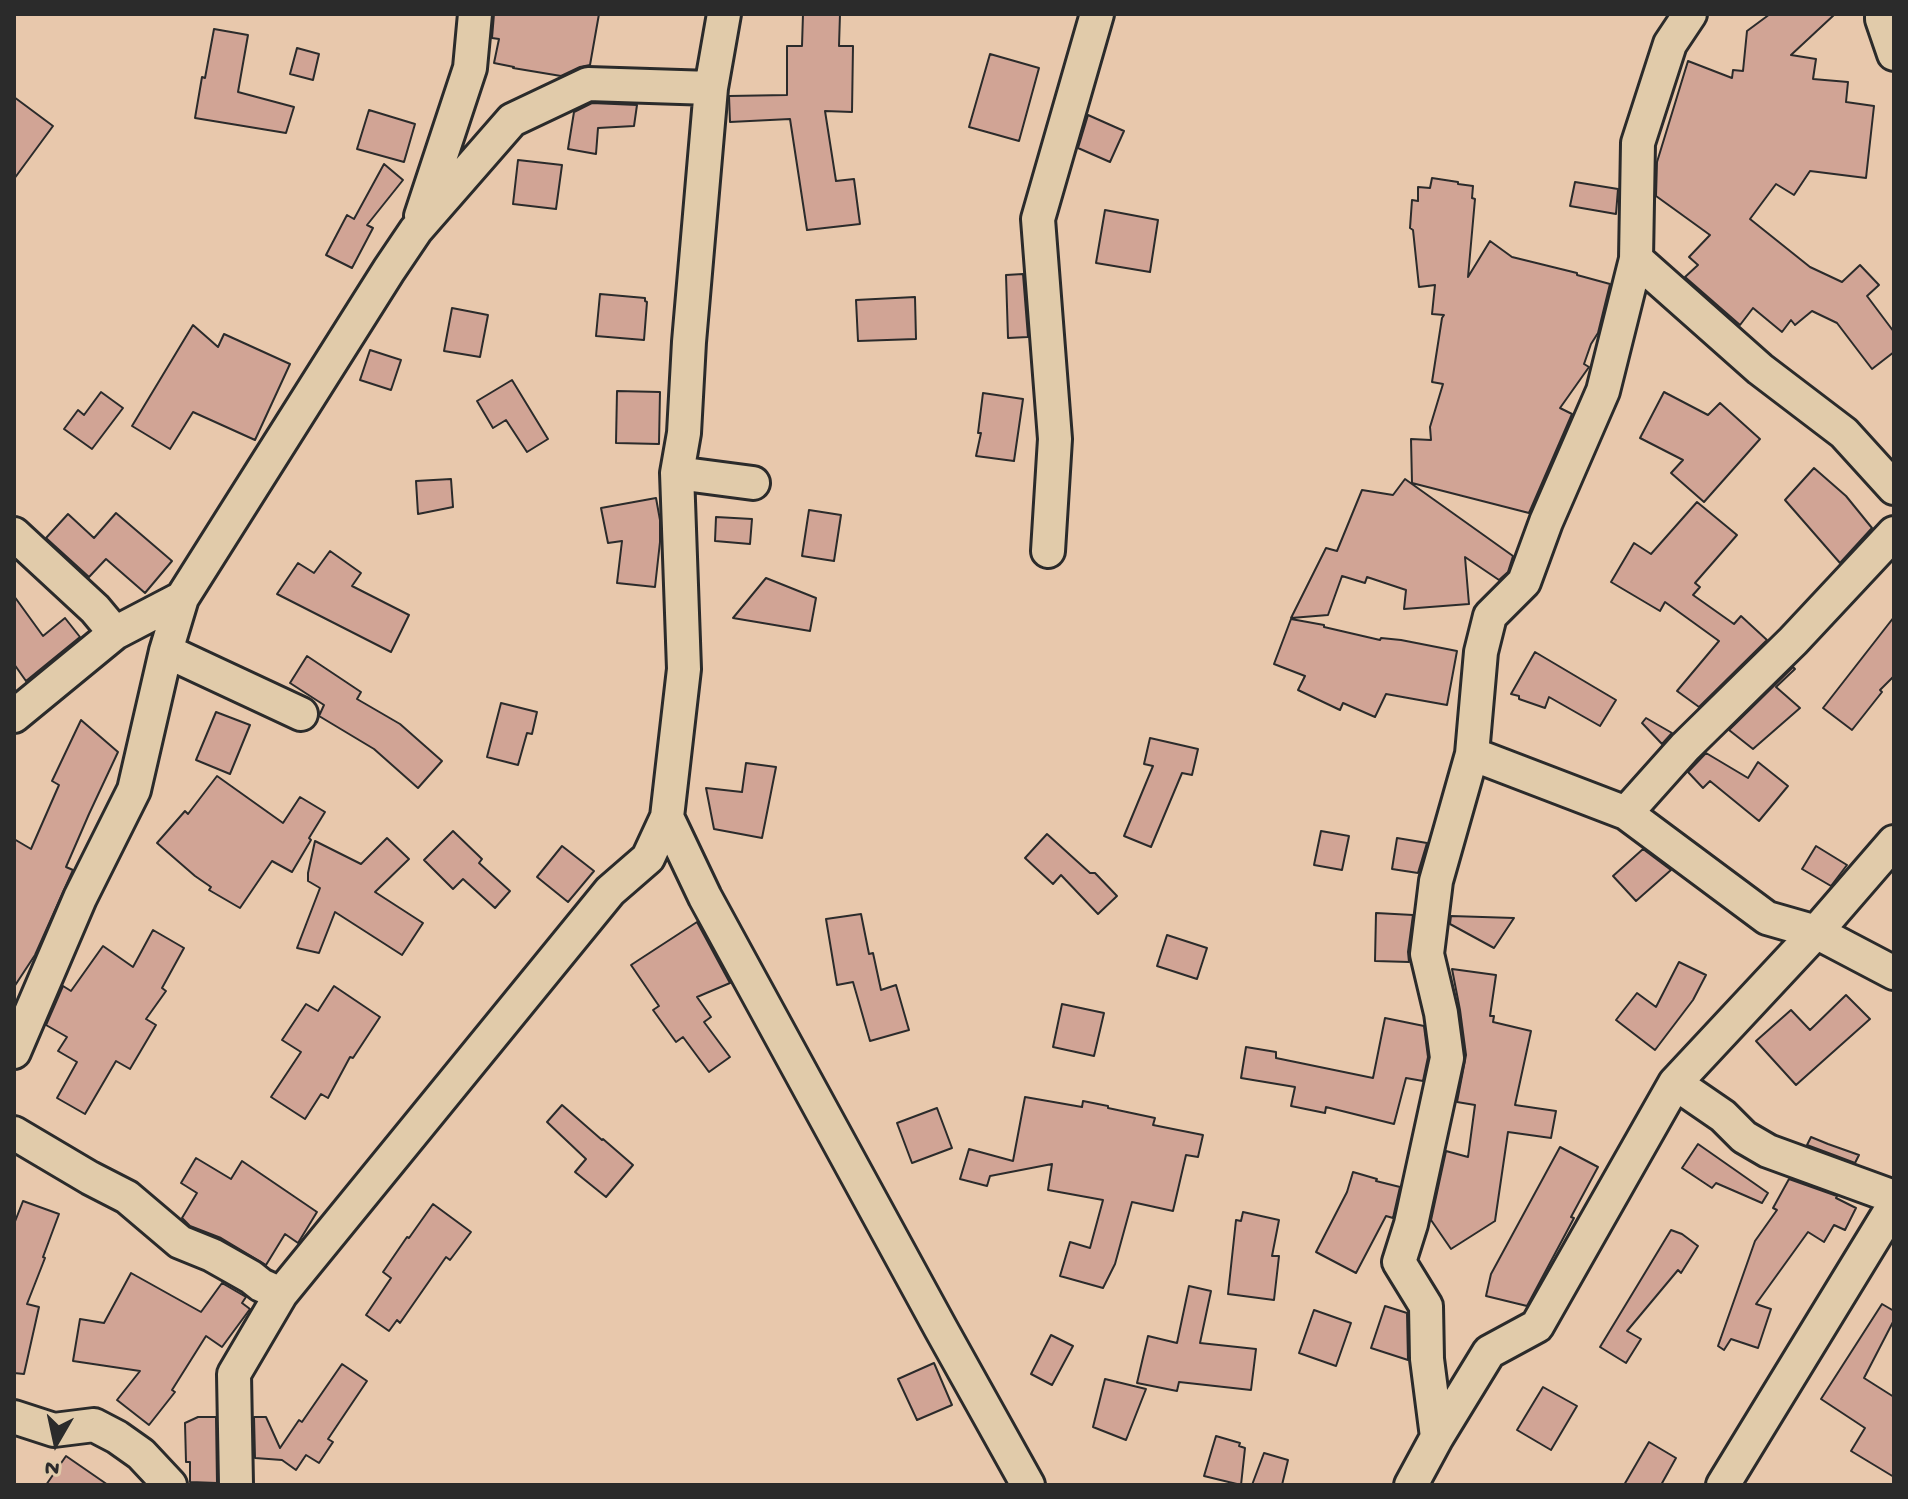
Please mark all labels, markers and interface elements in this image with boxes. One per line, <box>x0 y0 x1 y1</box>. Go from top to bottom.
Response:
north arrow <box>16 1403 96 1483</box>
text: N <box>43 1453 61 1481</box>

